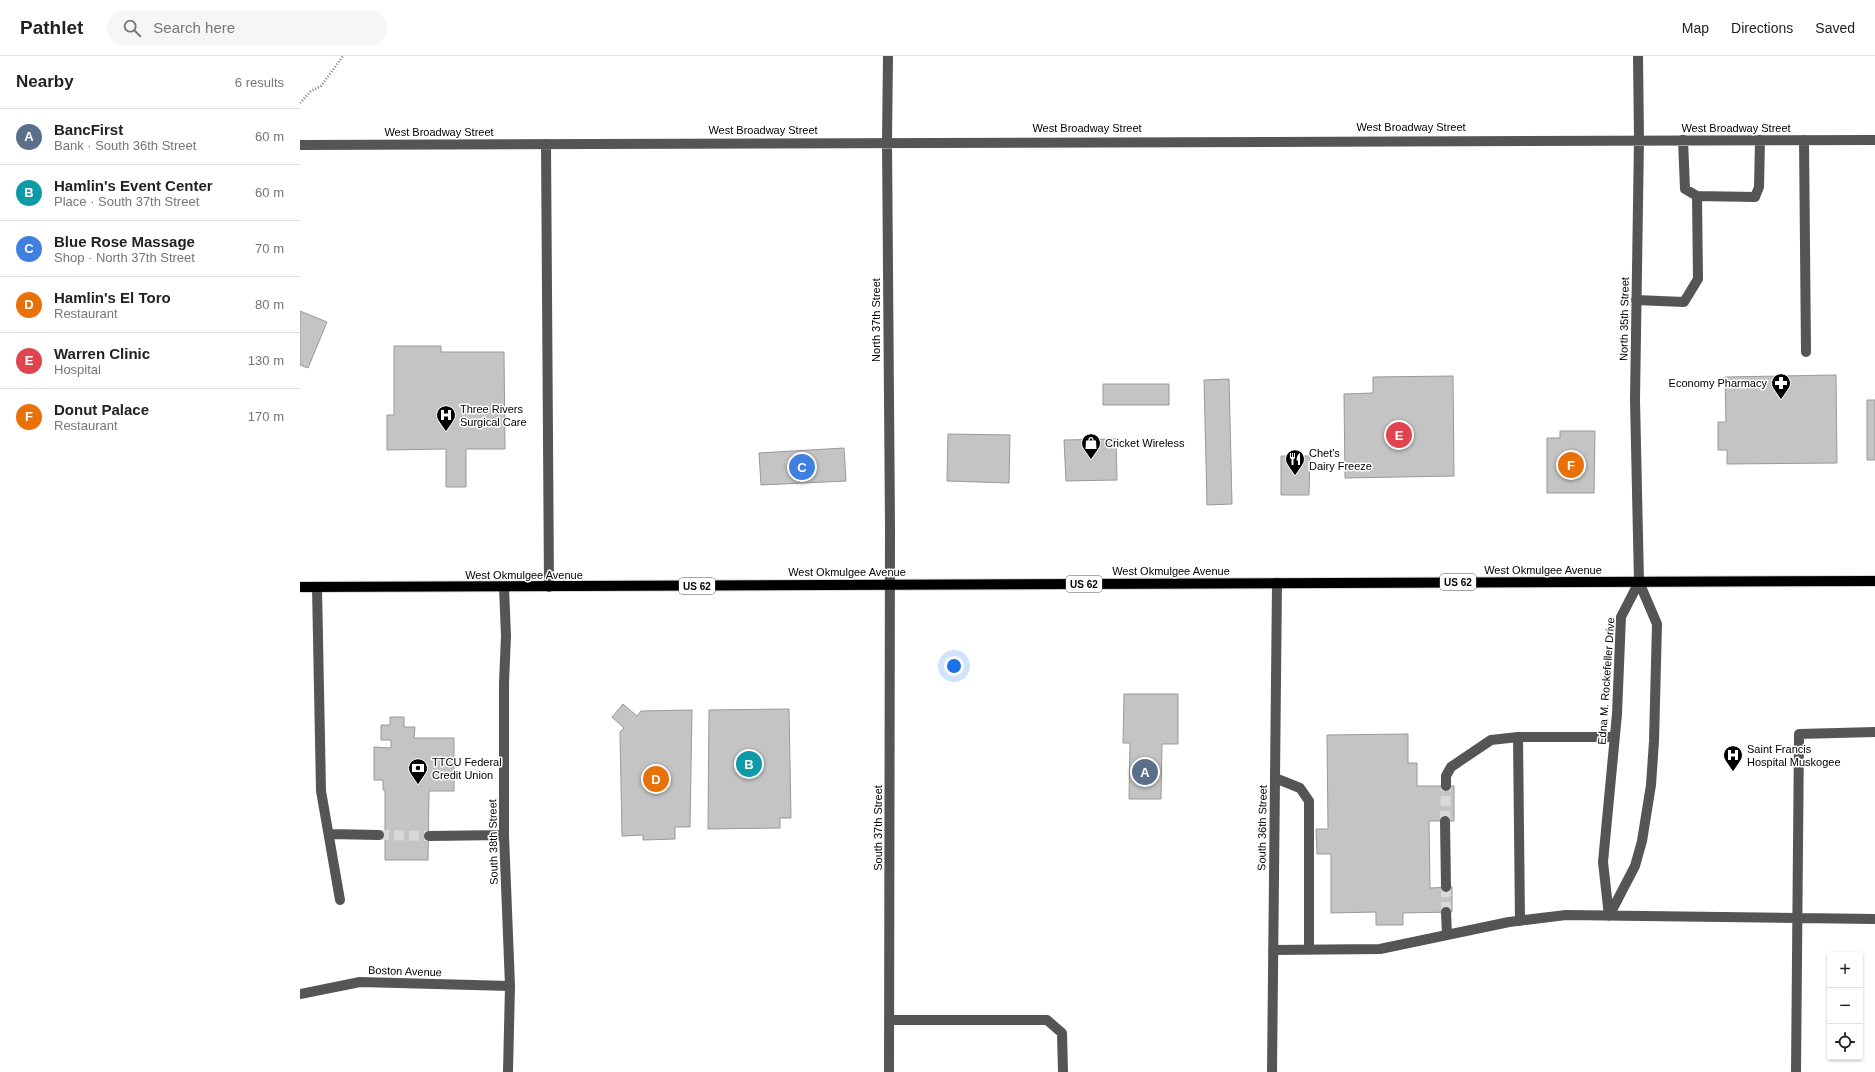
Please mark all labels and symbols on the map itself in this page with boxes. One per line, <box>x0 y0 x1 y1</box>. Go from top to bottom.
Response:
street label: West Broadway Street <box>1356 121 1466 133</box>
street label: West Broadway Street <box>1032 122 1142 134</box>
street label: West Broadway Street <box>1681 122 1791 134</box>
street label: West Broadway Street <box>708 124 818 136</box>
street label: West Broadway Street <box>384 126 494 138</box>
street label: North 35th Street <box>1617 277 1631 361</box>
street label: North 37th Street <box>870 278 882 362</box>
pharmacy icon: Economy Pharmacy <box>1770 372 1792 400</box>
place label: Economy Pharmacy <box>1669 377 1767 389</box>
place label: Three Rivers Surgical Care <box>460 403 527 428</box>
hospital icon: Three Rivers Surgical Care <box>435 404 457 432</box>
pin: E <box>1386 420 1412 450</box>
shop icon: Cricket Wireless <box>1080 432 1102 460</box>
place label: Cricket Wireless <box>1105 437 1185 449</box>
place label: Chet's Dairy Freeze <box>1309 447 1372 472</box>
restaurant icon: Chet's Dairy Freeze <box>1284 448 1306 476</box>
pin: F <box>1558 450 1584 480</box>
pin: C <box>789 452 815 482</box>
street label: West Okmulgee Avenue <box>1484 564 1602 576</box>
street label: West Okmulgee Avenue <box>1112 565 1230 577</box>
street label: West Okmulgee Avenue <box>788 566 906 578</box>
street label: West Okmulgee Avenue <box>465 569 583 581</box>
road number: US 62 <box>1440 574 1476 590</box>
road number: US 62 <box>1066 576 1102 592</box>
road number: US 62 <box>679 578 715 594</box>
street label: Edna M. Rockefeller Drive <box>1596 617 1616 745</box>
your location <box>944 656 964 676</box>
place label: Saint Francis Hospital Muskogee <box>1747 743 1841 768</box>
hospital icon: Saint Francis Hospital Muskogee <box>1722 744 1744 772</box>
pin: B <box>736 749 762 779</box>
place label: TTCU Federal Credit Union <box>432 756 502 781</box>
bank icon: TTCU Federal Credit Union <box>407 757 429 785</box>
pin: A <box>1132 757 1158 787</box>
pin: D <box>643 764 669 794</box>
street label: South 37th Street <box>872 785 884 871</box>
street label: South 36th Street <box>1255 785 1269 871</box>
street label: South 38th Street <box>486 799 500 885</box>
street label: Boston Avenue <box>368 964 442 978</box>

